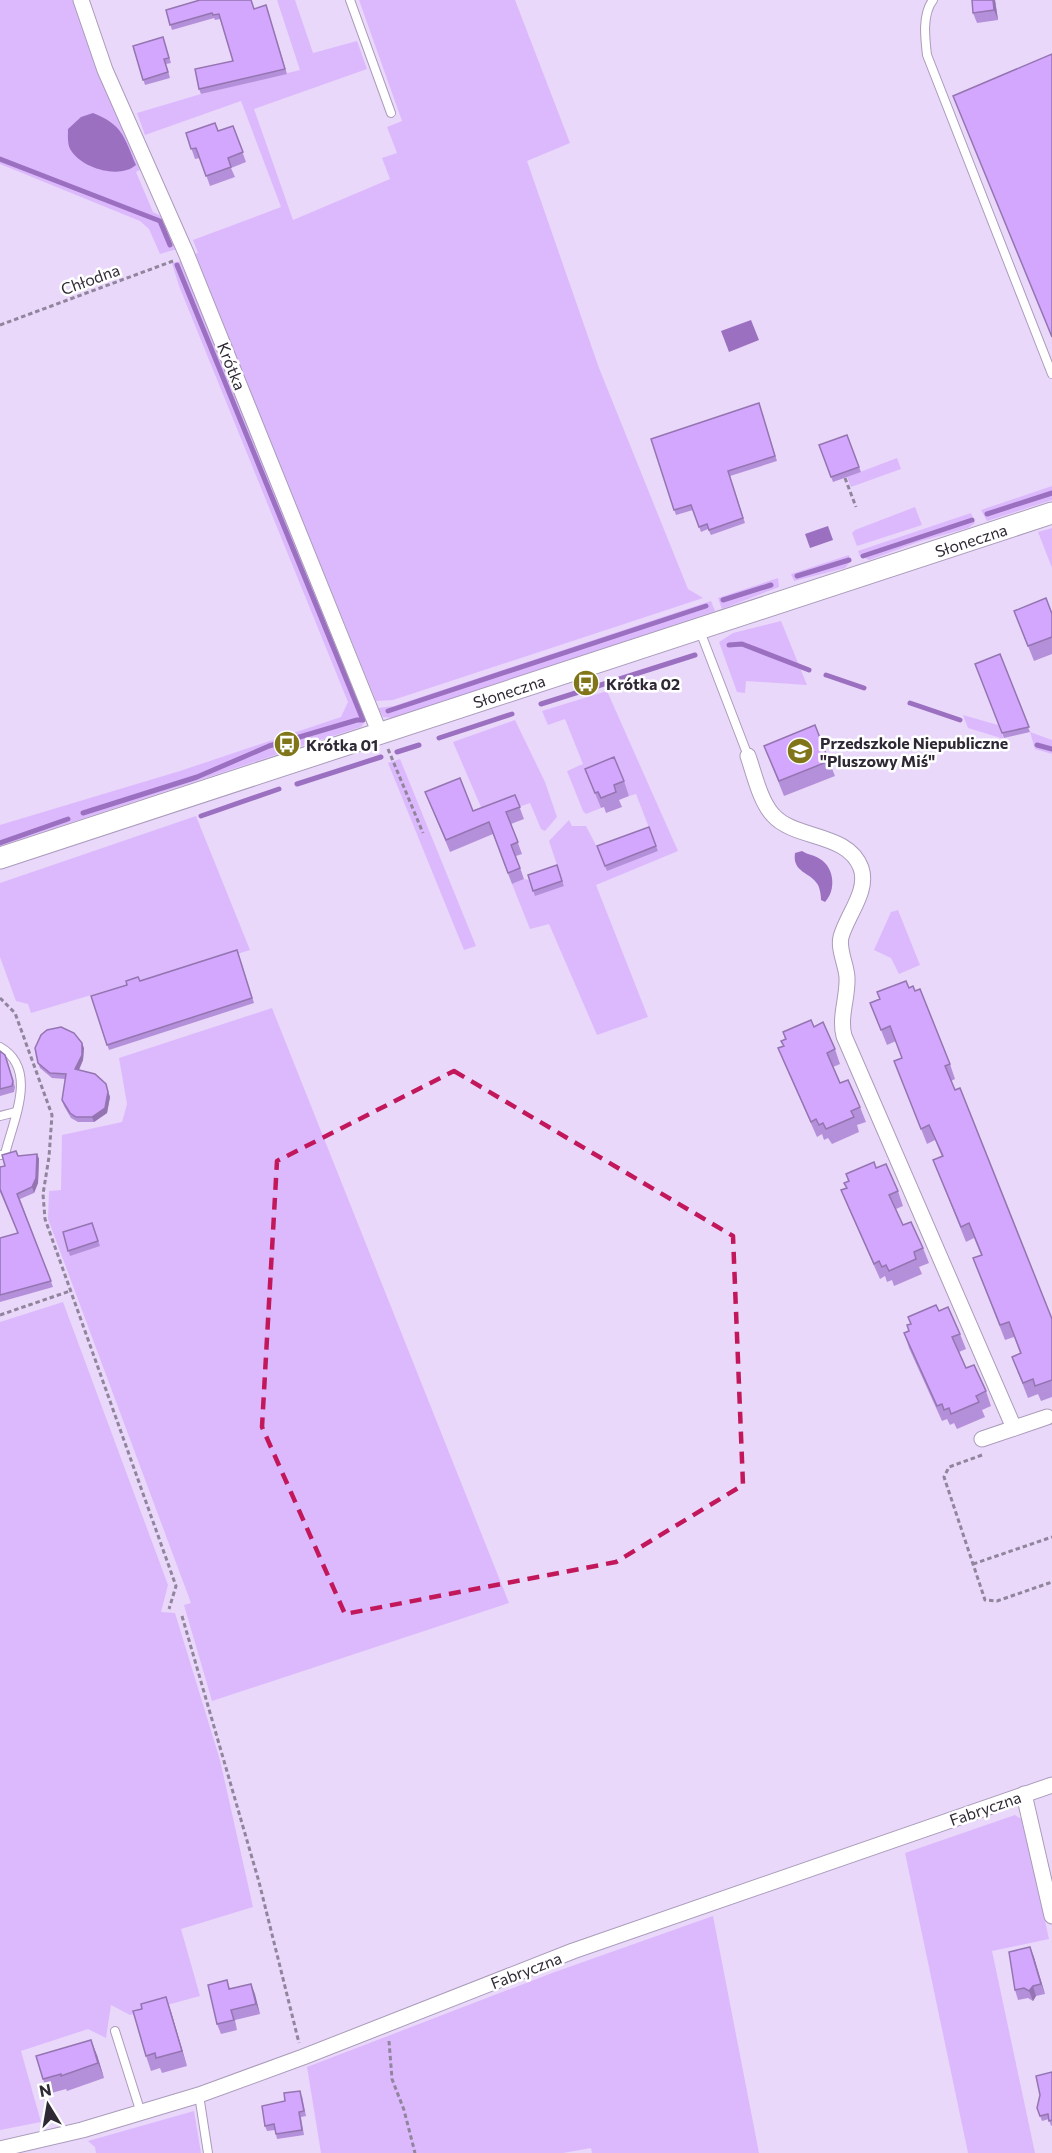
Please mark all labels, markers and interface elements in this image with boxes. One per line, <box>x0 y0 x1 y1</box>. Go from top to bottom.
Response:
street label: Chłodna <box>58 260 122 298</box>
street label: Krótka <box>214 339 250 393</box>
street label: Słoneczna <box>933 519 1009 561</box>
bus stop icon: Krótka 02 <box>571 668 601 698</box>
street label: Słoneczna <box>471 670 547 712</box>
place label: Krótka 02 <box>606 674 680 693</box>
bus stop icon: Krótka 01 <box>272 729 302 759</box>
place label: Przedszkole Niepubliczne "Pluszowy Miś" <box>820 733 1008 770</box>
place label: Krótka 01 <box>306 735 378 754</box>
school or university icon: Przedszkole Niepubliczne "Pluszowy Miś" <box>785 736 815 766</box>
street label: Fabryczna <box>947 1787 1023 1829</box>
street label: Fabryczna <box>488 1948 564 1992</box>
north arrow <box>18 2075 78 2135</box>
text: N <box>37 2079 53 2100</box>

